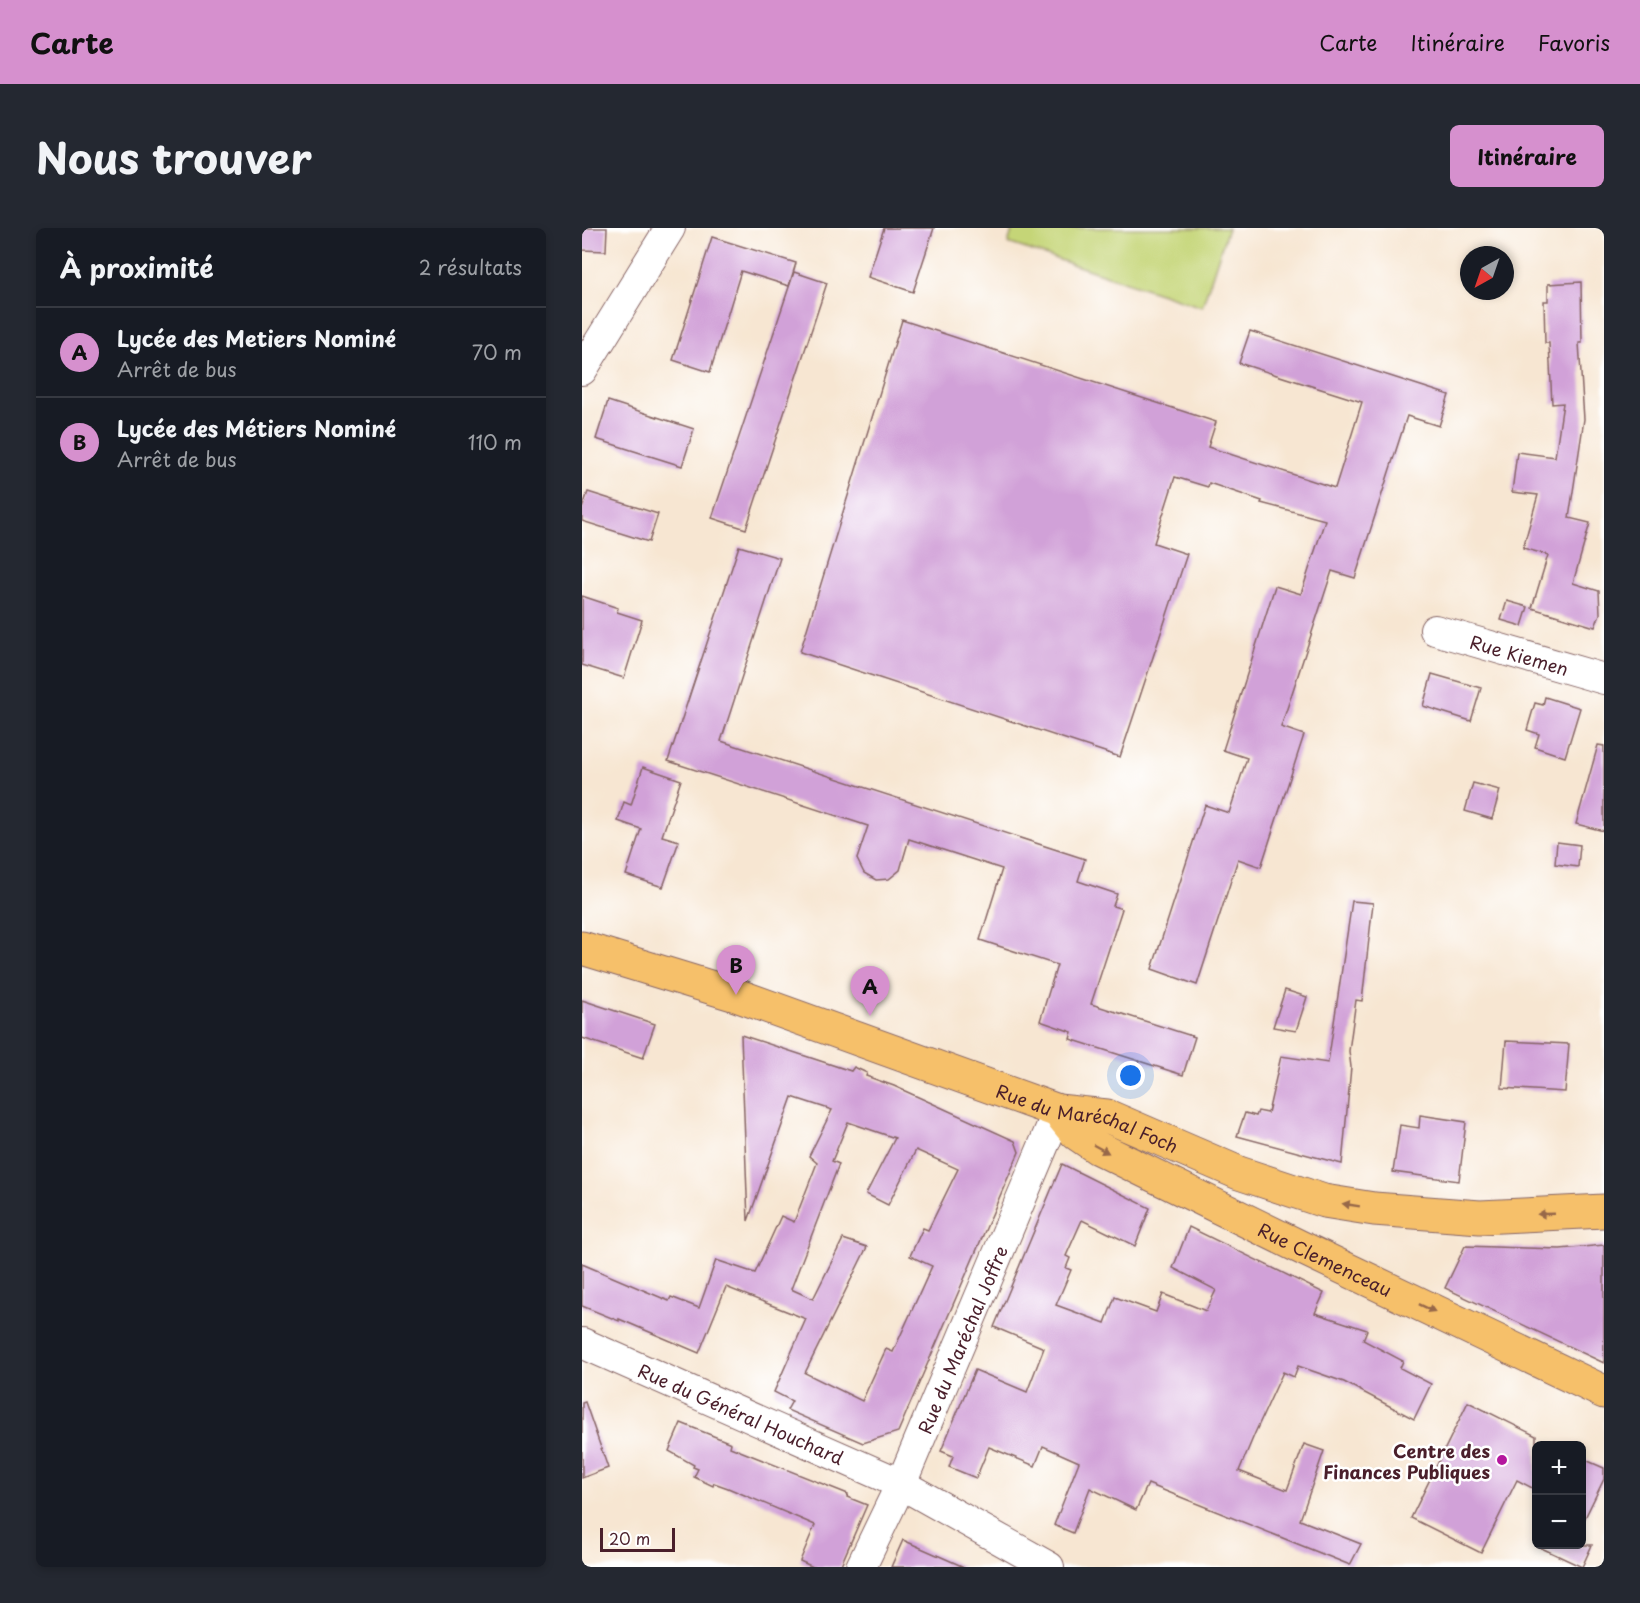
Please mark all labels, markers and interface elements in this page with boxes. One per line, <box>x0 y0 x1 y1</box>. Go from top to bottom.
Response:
text: Carte <box>30 21 114 64</box>
text: Carte <box>1319 26 1378 58</box>
text: Itinéraire <box>1411 26 1505 58</box>
text: Favoris <box>1538 26 1610 58</box>
text: Nous trouver <box>36 125 312 188</box>
button: Itinéraire <box>1450 125 1604 187</box>
north arrow <box>1460 246 1514 300</box>
text: À proximité <box>60 248 214 287</box>
text: 2 résultats <box>419 252 522 282</box>
text: Lycée des Metiers Nominé <box>117 321 396 354</box>
text: A <box>72 337 87 367</box>
text: 70 m <box>472 337 522 367</box>
text: Arrêt de bus <box>117 354 237 384</box>
text: Lycée des Métiers Nominé <box>117 411 396 444</box>
text: B <box>73 427 86 457</box>
text: 110 m <box>468 427 522 457</box>
text: Arrêt de bus <box>117 444 237 474</box>
street label: Rue Kiemen <box>1467 627 1572 682</box>
pin: B <box>716 946 756 995</box>
pin: A <box>850 966 890 1016</box>
your location <box>1116 1061 1145 1090</box>
street label: Rue du Maréchal Foch <box>993 1076 1183 1159</box>
one-way arrow <box>1093 1144 1110 1154</box>
one-way arrow <box>1342 1200 1361 1209</box>
one-way arrow <box>1536 1210 1555 1219</box>
street label: Rue Clemenceau <box>1254 1215 1397 1303</box>
street label: Rue du Maréchal Joffre <box>910 1241 1013 1438</box>
one-way arrow <box>1419 1303 1436 1312</box>
street label: Rue du Général Houchard <box>634 1356 848 1471</box>
place label: Centre des Finances Publiques <box>1323 1437 1490 1485</box>
map controls <box>1532 1441 1586 1549</box>
button: + <box>1532 1441 1586 1495</box>
marker: Centre des Finances Publiques <box>1495 1453 1509 1467</box>
button: − <box>1532 1495 1586 1549</box>
scale bar <box>600 1525 675 1552</box>
text: 20 m <box>609 1526 650 1550</box>

